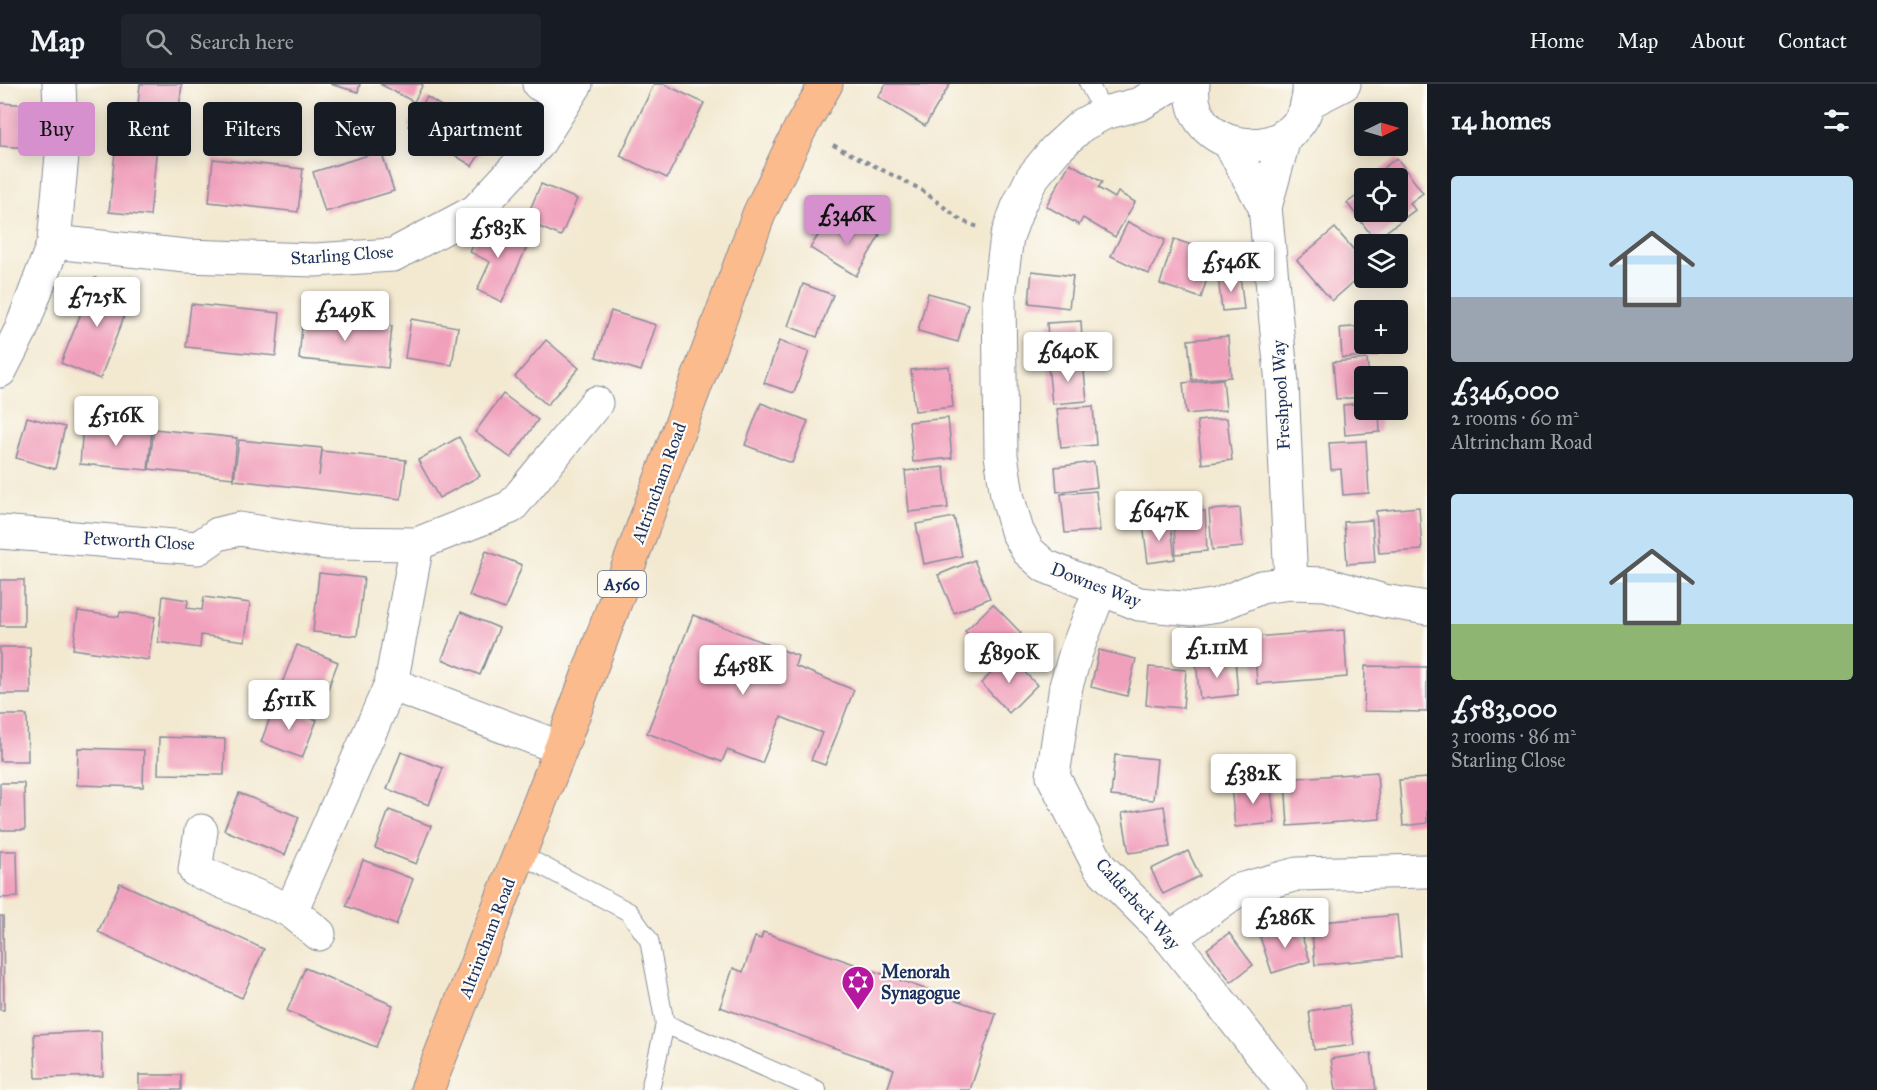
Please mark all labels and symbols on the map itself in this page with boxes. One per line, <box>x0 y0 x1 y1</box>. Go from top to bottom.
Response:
north arrow <box>1354 102 1408 156</box>
pin: £346K <box>805 195 889 246</box>
pin: £583K <box>456 208 540 259</box>
street label: Starling Close <box>290 240 394 271</box>
pin: £546K <box>1189 242 1273 293</box>
pin: £725K <box>55 277 139 328</box>
pin: £249K <box>303 291 387 342</box>
pin: £640K <box>1026 332 1110 383</box>
street label: Freshpool Way <box>1267 339 1295 451</box>
pin: £516K <box>74 396 158 447</box>
street label: Altrincham Road <box>627 419 691 548</box>
pin: £647K <box>1117 491 1201 542</box>
street label: Petworth Close <box>83 527 195 555</box>
street label: Downes Way <box>1048 558 1145 612</box>
road number: A560 <box>598 571 646 597</box>
pin: £1.11M <box>1168 628 1266 679</box>
pin: £890K <box>967 633 1051 684</box>
pin: £458K <box>701 645 785 696</box>
pin: £511K <box>247 680 331 731</box>
pin: £382K <box>1211 754 1295 805</box>
street label: Calderbeck Way <box>1091 854 1185 955</box>
street label: Altrincham Road <box>454 875 520 1002</box>
pin: £286K <box>1243 898 1327 949</box>
place label: Menorah Synagogue <box>881 961 961 1005</box>
synagogue icon: Menorah Synagogue <box>840 964 876 1011</box>

